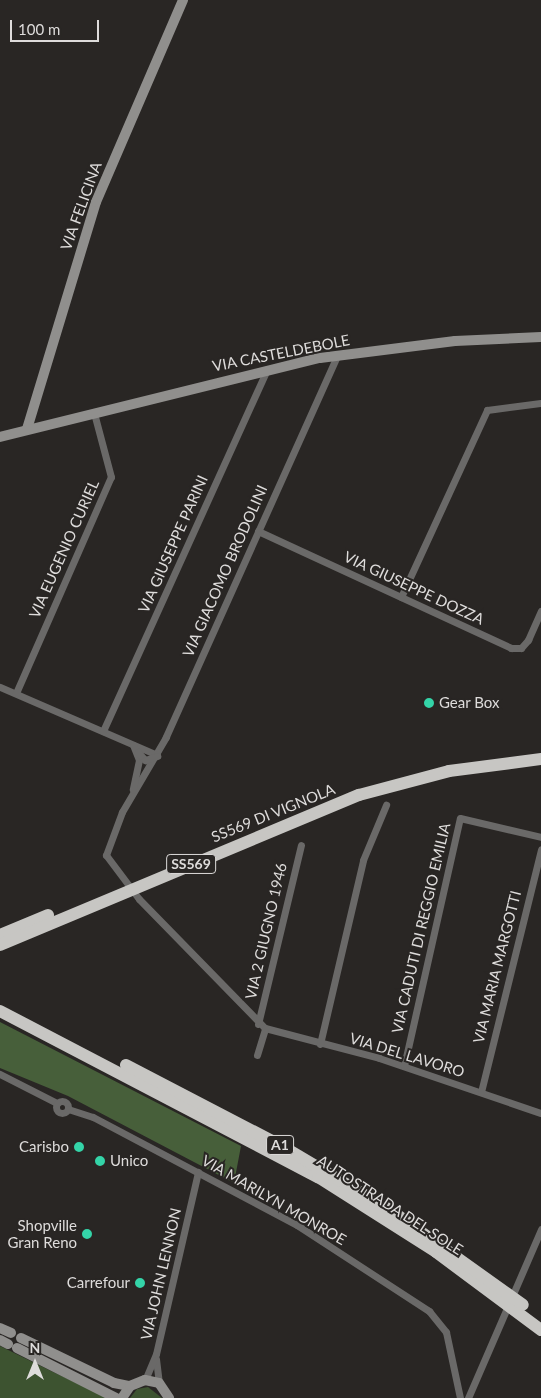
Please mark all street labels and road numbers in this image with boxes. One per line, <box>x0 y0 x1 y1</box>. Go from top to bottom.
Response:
street label: VIA FELICINA <box>57 159 105 253</box>
street label: VIA CASTELDEBOLE <box>211 331 351 375</box>
street label: VIA GIUSEPPE PARINI <box>134 472 212 616</box>
street label: VIA EUGENIO CURIEL <box>25 477 103 621</box>
street label: VIA GIACOMO BRODOLINI <box>179 482 271 660</box>
street label: VIA GIUSEPPE DOZZA <box>341 547 487 629</box>
street label: SS569 DI VIGNOLA <box>208 780 338 846</box>
street label: VIA CADUTI DI REGGIO EMILIA <box>388 821 454 1035</box>
road number: SS569 <box>166 852 216 876</box>
street label: VIA 2 GIUGNO 1946 <box>241 861 291 1001</box>
street label: VIA MARIA MARGOTTI <box>469 888 525 1046</box>
street label: VIA DEL LAVORO <box>347 1029 467 1081</box>
road number: A1 <box>265 1134 295 1156</box>
street label: VIA MARILYN MONROE <box>198 1151 350 1249</box>
street label: AUTOSTRADA DEL SOLE <box>313 1151 467 1259</box>
street label: VIA JOHN LENNON <box>137 1206 185 1342</box>

